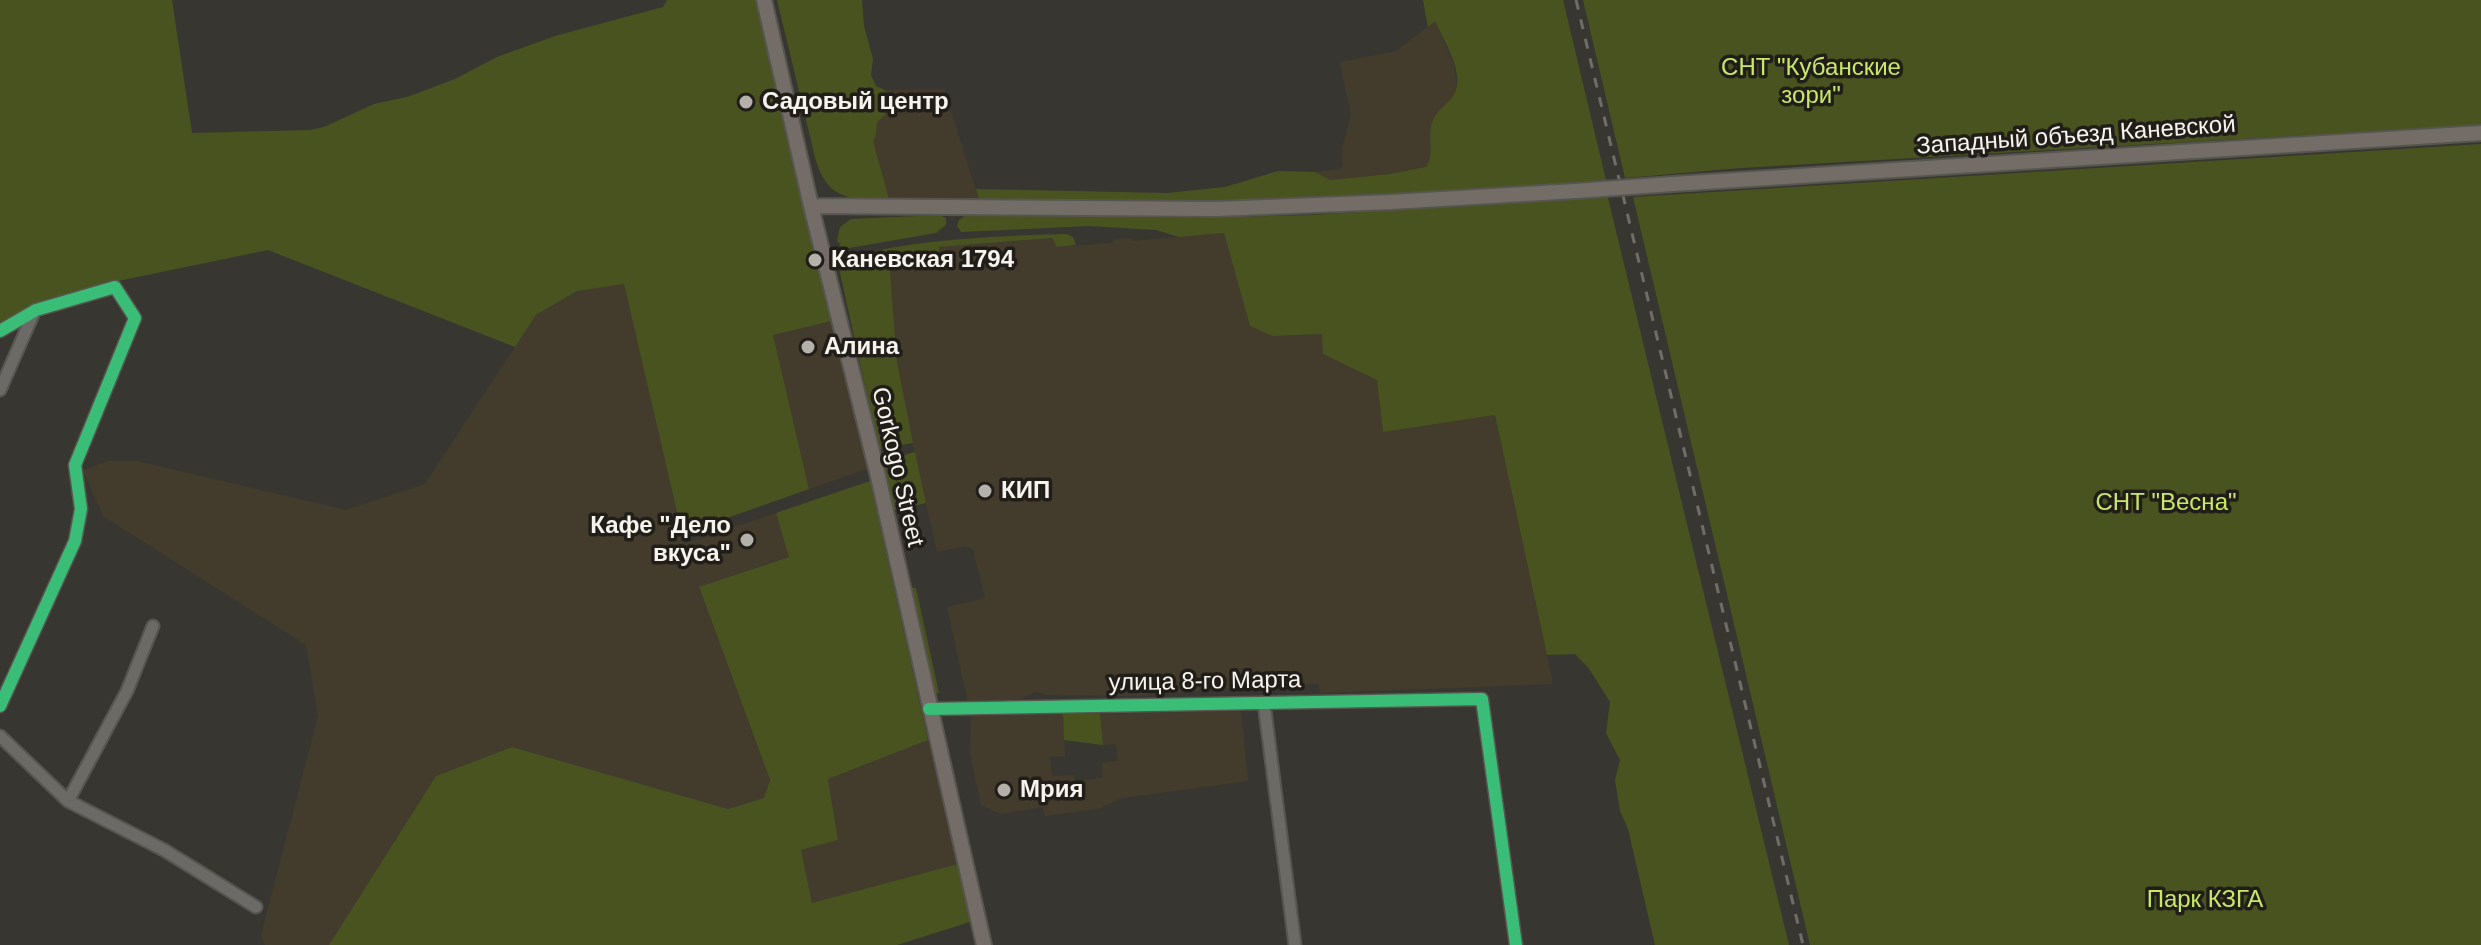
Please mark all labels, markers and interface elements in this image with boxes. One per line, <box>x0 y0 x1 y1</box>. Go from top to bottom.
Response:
park label: СНТ "Кубанские зори" <box>1721 54 1901 110</box>
place label: Садовый центр <box>762 88 949 116</box>
marker: Садовый центр <box>737 93 755 111</box>
street label: Западный объезд Каневской <box>1915 110 2237 162</box>
place label: Каневская 1794 <box>831 246 1014 274</box>
marker: Каневская 1794 <box>806 251 824 269</box>
place label: Алина <box>824 333 899 361</box>
marker: Алина <box>799 338 817 356</box>
street label: Gorkogo Street <box>865 384 929 550</box>
place label: КИП <box>1001 477 1050 505</box>
marker: КИП <box>976 482 994 500</box>
park label: СНТ "Весна" <box>2096 489 2236 517</box>
place label: Кафе "Дело вкуса" <box>590 512 731 568</box>
marker: Кафе "Дело вкуса" <box>738 531 756 549</box>
street label: улица 8-го Марта <box>1108 666 1302 698</box>
place label: Мрия <box>1020 776 1083 804</box>
marker: Мрия <box>995 781 1013 799</box>
park label: Парк КЗГА <box>2147 886 2263 914</box>

